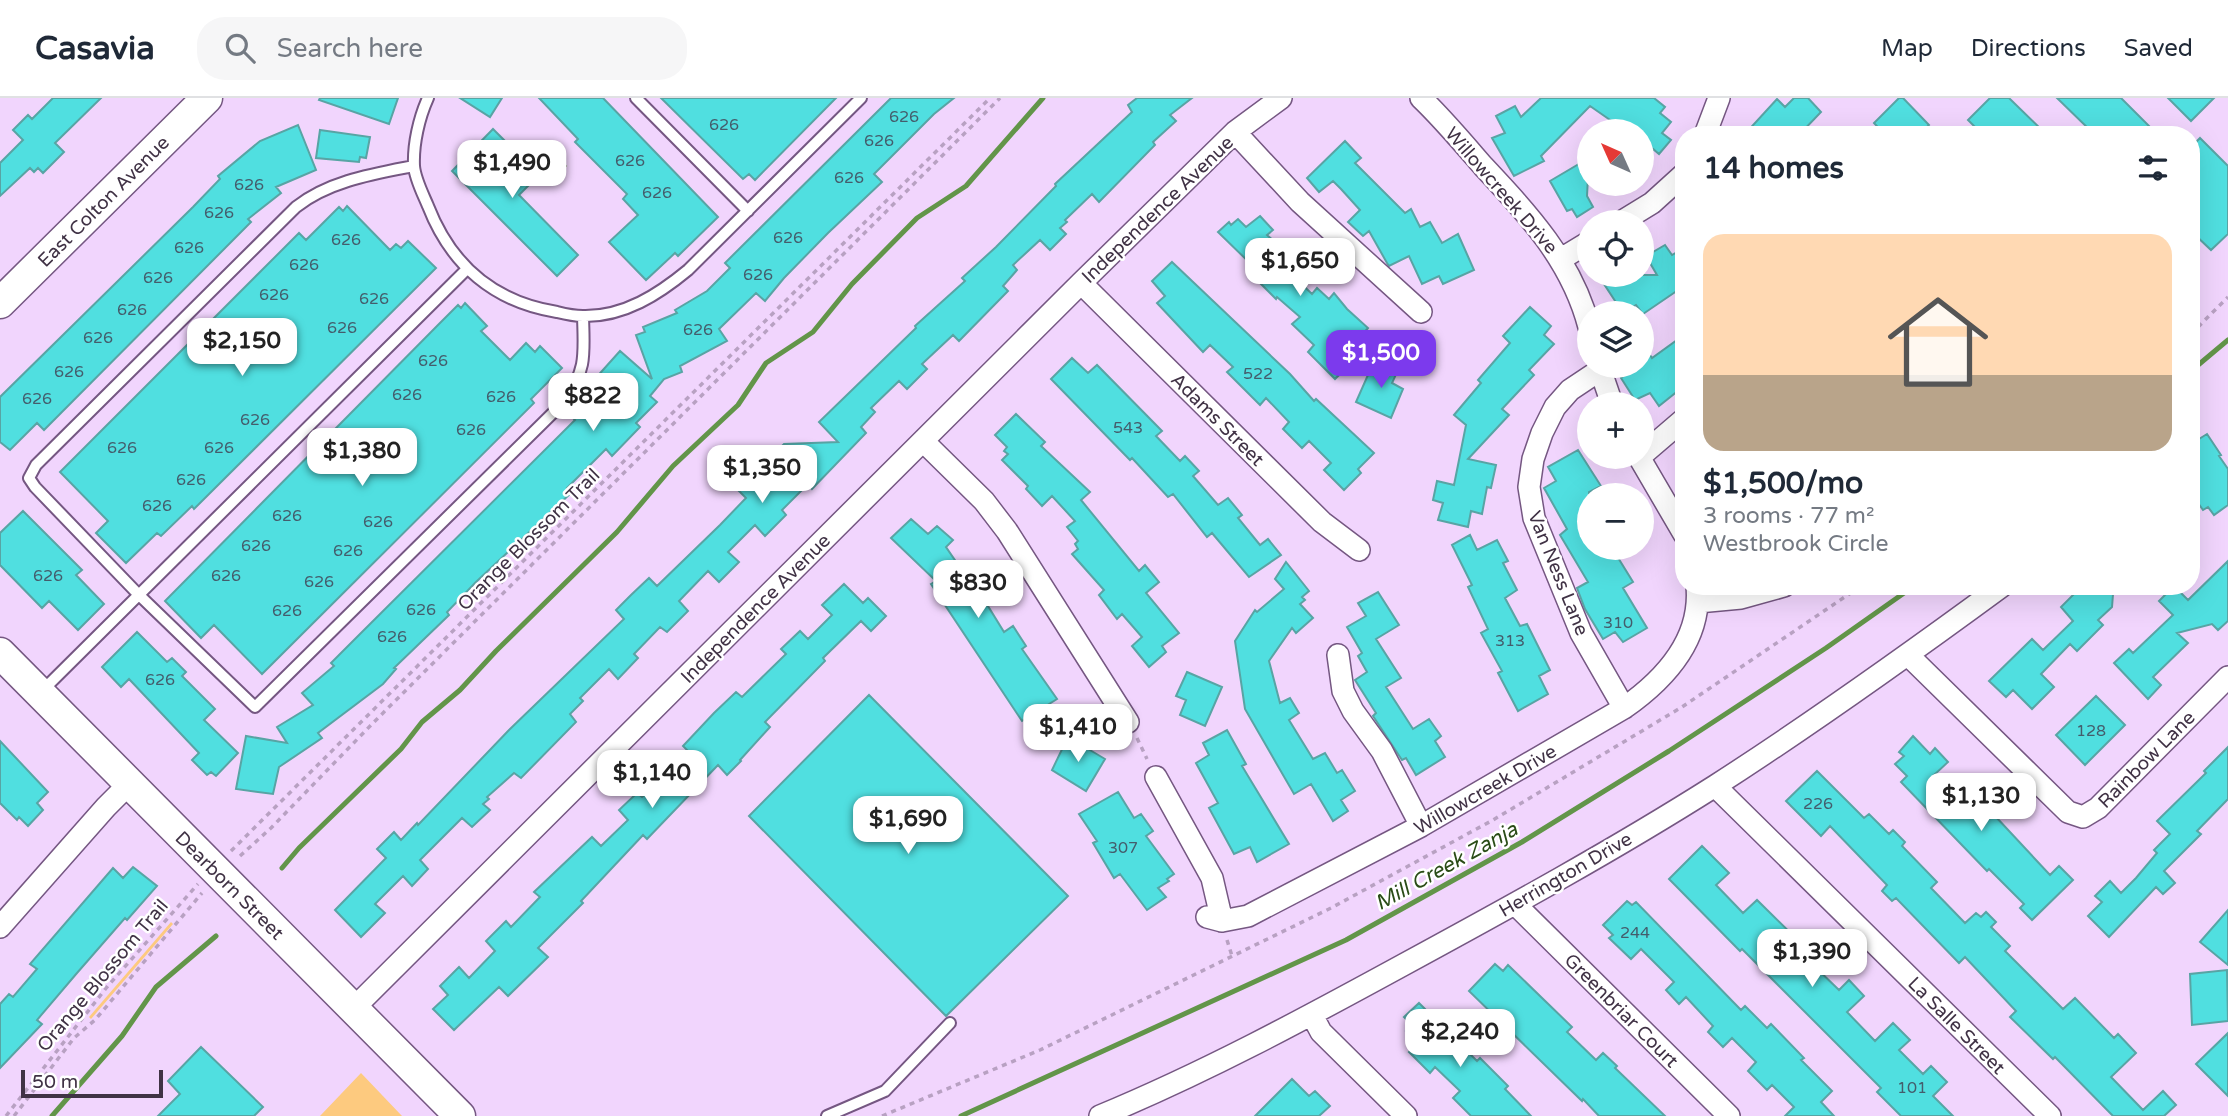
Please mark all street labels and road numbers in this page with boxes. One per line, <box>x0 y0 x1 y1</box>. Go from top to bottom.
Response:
street label: Willowcreek Drive <box>1440 123 1562 258</box>
street label: East Colton Avenue <box>34 132 174 272</box>
street label: Independence Avenue <box>1077 132 1238 288</box>
street label: Adams Street <box>1166 369 1268 471</box>
street label: Orange Blossom Trail <box>453 464 604 615</box>
street label: Van Ness Lane <box>1523 508 1593 639</box>
street label: Independence Avenue <box>677 530 835 688</box>
street label: Rainbow Lane <box>2094 707 2200 813</box>
street label: Willowcreek Drive <box>1411 740 1560 839</box>
street label: Dearborn Street <box>171 827 288 944</box>
street label: Herrington Drive <box>1495 828 1636 922</box>
street label: Orange Blossom Trail <box>33 895 173 1056</box>
street label: Greenbriar Court <box>1560 949 1683 1072</box>
street label: La Salle Street <box>1903 973 2009 1079</box>

